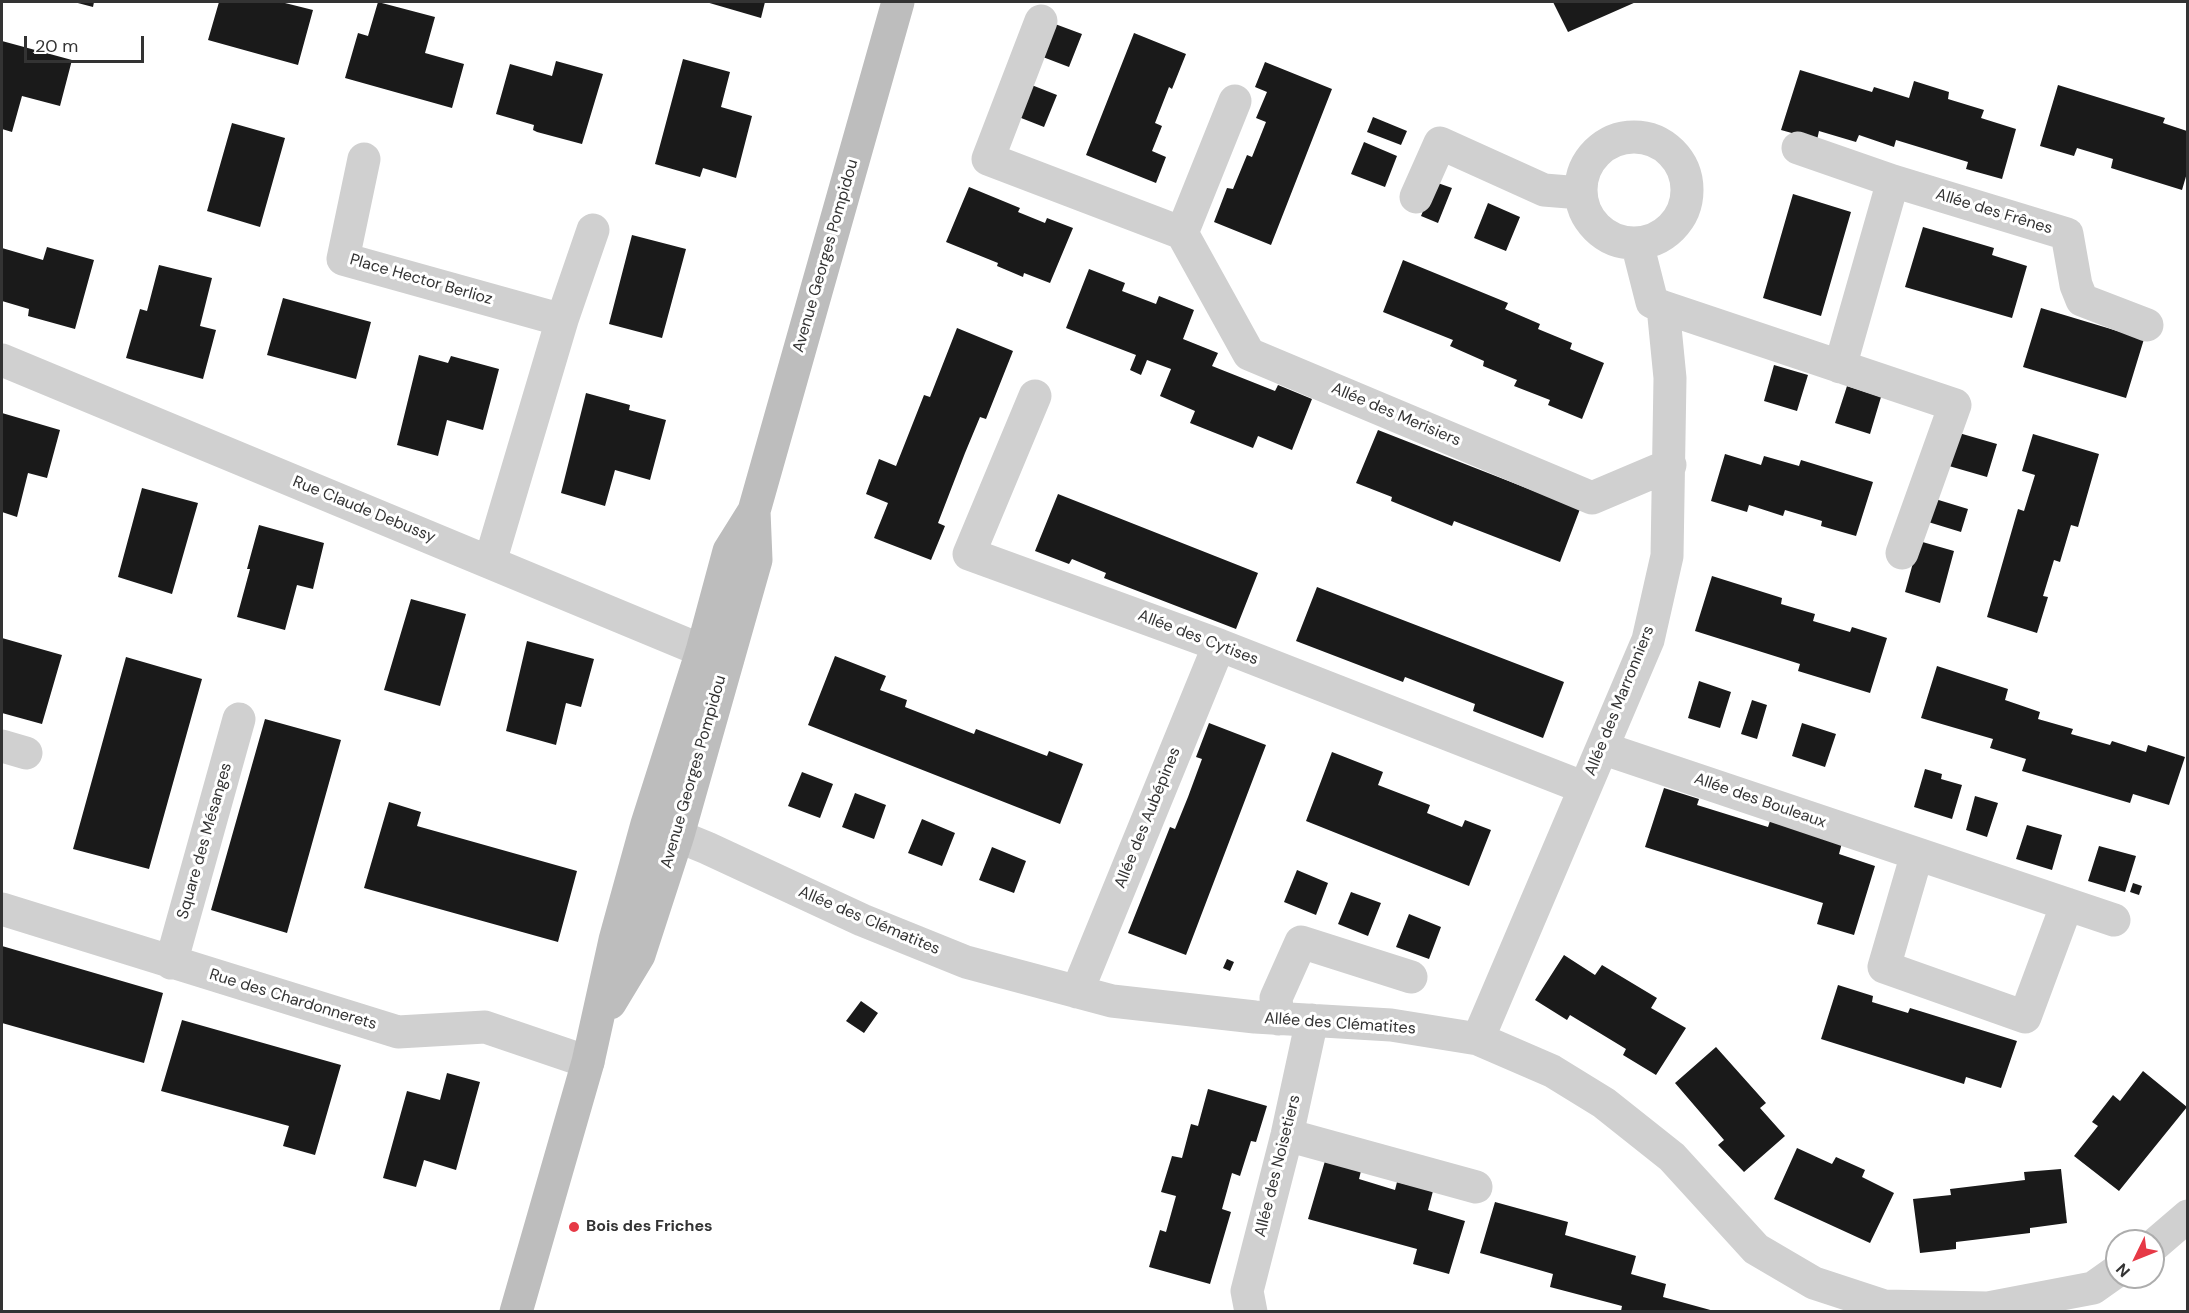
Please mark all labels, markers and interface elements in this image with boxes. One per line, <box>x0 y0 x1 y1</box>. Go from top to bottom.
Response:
scale bar <box>27 24 147 62</box>
text: 20 m <box>35 34 78 58</box>
street label: Avenue Georges Pompidou <box>789 157 863 355</box>
street label: Allée des Frênes <box>1933 185 2055 239</box>
street label: Place Hector Berlioz <box>347 250 495 310</box>
street label: Allée des Merisiers <box>1328 379 1464 451</box>
street label: Rue Claude Debussy <box>290 473 438 547</box>
street label: Allée des Cytises <box>1135 606 1261 670</box>
street label: Allée des Marronniers <box>1581 623 1659 779</box>
street label: Avenue Georges Pompidou <box>657 673 731 871</box>
street label: Allée des Aubépines <box>1111 745 1185 891</box>
street label: Square des Mésanges <box>173 761 237 921</box>
street label: Allée des Bouleaux <box>1691 769 1829 833</box>
street label: Allée des Clématites <box>795 883 943 959</box>
street label: Rue des Chardonnerets <box>207 965 379 1035</box>
street label: Allée des Clématites <box>1264 1009 1416 1039</box>
street label: Allée des Noisetiers <box>1251 1093 1305 1239</box>
place label: Bois des Friches <box>586 1217 713 1237</box>
marker: Bois des Friches <box>567 1220 581 1234</box>
north arrow <box>2105 1229 2165 1289</box>
text: N <box>2111 1259 2135 1282</box>

